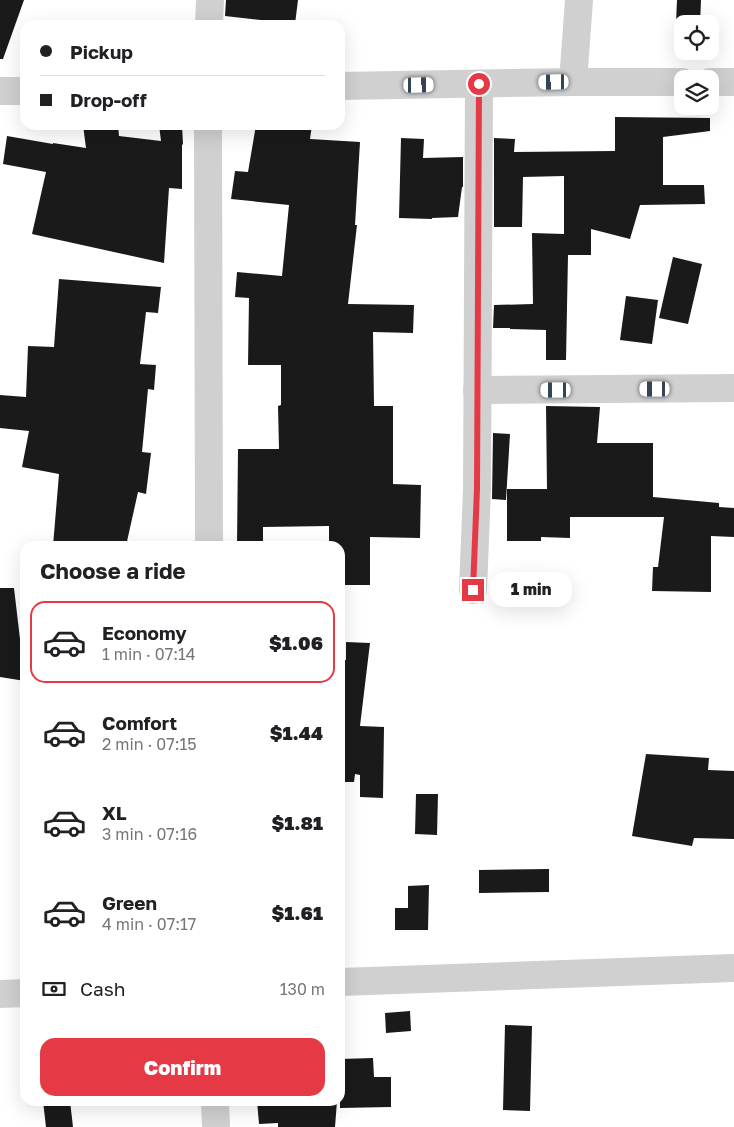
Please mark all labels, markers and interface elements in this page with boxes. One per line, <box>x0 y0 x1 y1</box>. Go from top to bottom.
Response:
map controls <box>674 15 719 115</box>
button: locate <box>674 15 719 60</box>
text: Pickup <box>70 40 133 63</box>
button: layers <box>674 70 719 115</box>
route start <box>468 73 490 95</box>
car <box>538 74 569 90</box>
car <box>403 77 434 93</box>
text: Drop-off <box>70 88 147 111</box>
car <box>640 382 670 397</box>
car <box>541 383 571 398</box>
text: Choose a ride <box>40 557 186 584</box>
callout: 1 min <box>490 572 573 608</box>
route end <box>462 579 484 601</box>
text: 1 min <box>511 579 551 599</box>
icon: car <box>42 620 87 665</box>
text: Economy <box>102 621 187 644</box>
text: $1.06 <box>269 631 323 654</box>
text: 1 min · 07:14 <box>102 644 196 664</box>
icon: car <box>42 710 87 755</box>
text: Comfort <box>102 711 177 734</box>
text: $1.44 <box>270 721 323 744</box>
text: 2 min · 07:15 <box>102 734 197 754</box>
icon: car <box>42 800 87 845</box>
text: XL <box>102 801 127 824</box>
text: $1.81 <box>271 811 323 834</box>
text: 3 min · 07:16 <box>102 824 197 844</box>
icon: car <box>42 890 87 935</box>
text: Green <box>102 891 157 914</box>
text: $1.61 <box>272 901 323 924</box>
text: 4 min · 07:17 <box>102 914 196 934</box>
icon: cash <box>40 975 68 1003</box>
text: Cash <box>80 977 125 1000</box>
text: 130 m <box>280 979 325 999</box>
button: Confirm <box>40 1038 325 1096</box>

